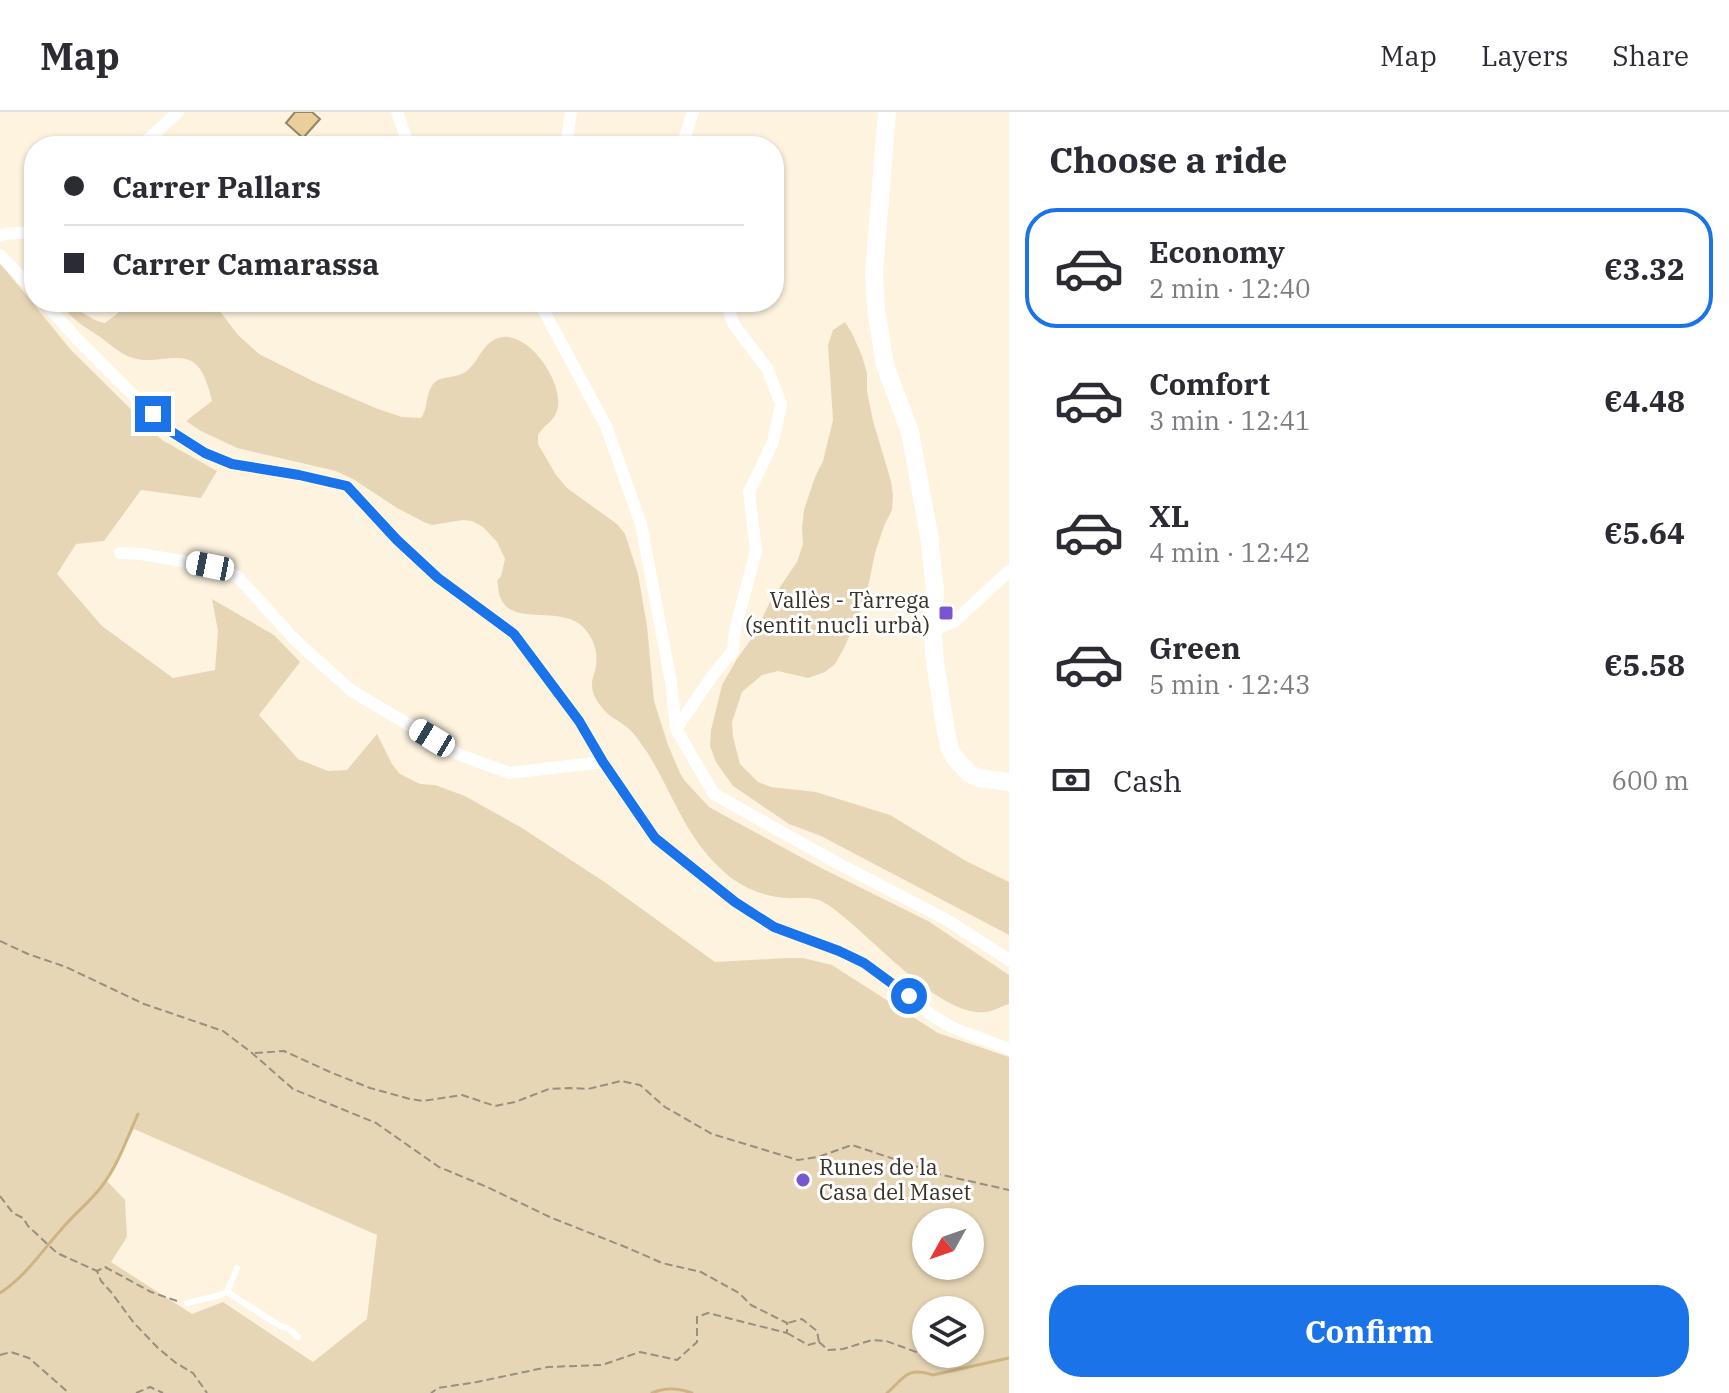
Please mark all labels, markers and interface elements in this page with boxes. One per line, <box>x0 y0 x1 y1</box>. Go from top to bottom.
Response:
text: Map <box>40 31 120 80</box>
text: Map <box>1380 37 1437 74</box>
text: Layers <box>1481 37 1568 74</box>
text: Share <box>1612 37 1689 74</box>
text: Choose a ride <box>1049 136 1288 183</box>
text: Carrer Pallars <box>112 167 321 206</box>
icon: car <box>1053 232 1125 304</box>
text: Economy <box>1149 232 1285 271</box>
text: Carrer Camarassa <box>112 244 379 283</box>
text: €3.32 <box>1604 249 1685 288</box>
text: 2 min · 12:40 <box>1149 271 1311 305</box>
icon: car <box>1053 364 1125 436</box>
text: Comfort <box>1149 364 1270 403</box>
text: €4.48 <box>1604 381 1685 420</box>
route end <box>135 396 171 432</box>
text: 3 min · 12:41 <box>1149 403 1311 437</box>
icon: car <box>1053 496 1125 568</box>
text: XL <box>1149 496 1189 535</box>
text: €5.64 <box>1604 513 1685 552</box>
text: 4 min · 12:42 <box>1149 535 1311 569</box>
car <box>184 550 236 582</box>
place label: Vallès - Tàrrega (sentit nucli urbà) <box>745 585 930 639</box>
marker: Vallès - Tàrrega (sentit nucli urbà) <box>937 604 955 622</box>
icon: car <box>1053 628 1125 700</box>
text: Green <box>1149 628 1241 667</box>
text: €5.58 <box>1604 645 1685 684</box>
text: 5 min · 12:43 <box>1149 667 1311 701</box>
car <box>405 715 459 761</box>
icon: cash <box>1049 758 1093 802</box>
text: Cash <box>1113 761 1182 800</box>
text: 600 m <box>1611 763 1689 797</box>
route start <box>891 978 927 1014</box>
place label: Runes de la Casa del Maset <box>819 1152 972 1206</box>
marker: Runes de la Casa del Maset <box>794 1171 812 1189</box>
north arrow <box>912 1208 984 1280</box>
map controls <box>912 1208 984 1368</box>
button: Confirm <box>1049 1285 1689 1377</box>
button: layers <box>912 1296 984 1368</box>

